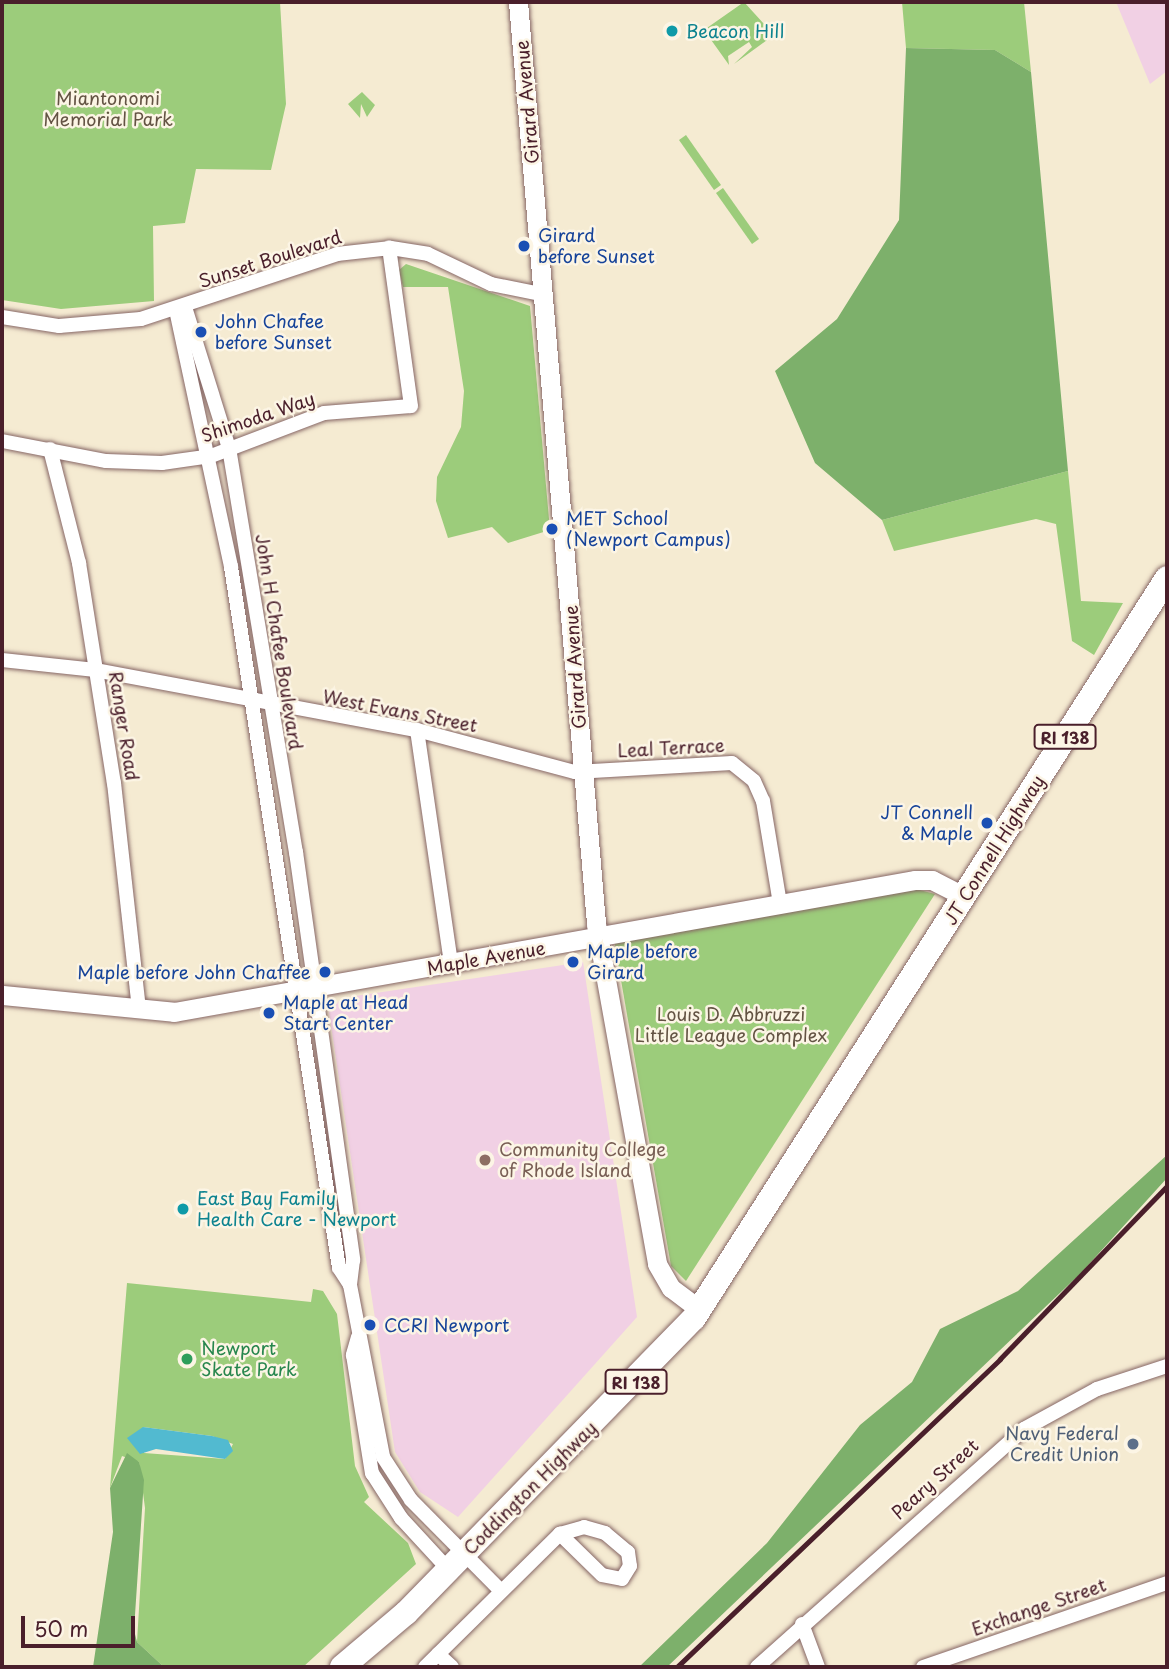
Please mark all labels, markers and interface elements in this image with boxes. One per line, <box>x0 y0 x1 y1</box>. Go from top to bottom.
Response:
place label: Beacon Hill <box>686 20 784 42</box>
marker: Beacon Hill <box>664 23 680 39</box>
street label: Girard Avenue <box>511 39 543 165</box>
park label: Miantonomi Memorial Park <box>43 88 173 130</box>
street label: Sunset Boulevard <box>195 225 345 293</box>
place label: Girard before Sunset <box>538 225 655 268</box>
marker: Girard before Sunset <box>516 238 532 254</box>
place label: John Chafee before Sunset <box>215 311 332 354</box>
marker: John Chafee before Sunset <box>193 324 209 340</box>
street label: Shimoda Way <box>198 387 318 447</box>
place label: MET School (Newport Campus) <box>566 508 732 550</box>
marker: MET School (Newport Campus) <box>544 521 560 537</box>
street label: John H Chafee Boulevard <box>251 531 307 753</box>
street label: Girard Avenue <box>560 604 590 730</box>
street label: Ranger Road <box>105 669 143 783</box>
street label: West Evans Street <box>321 685 479 737</box>
road number: RI 138 <box>1032 724 1098 750</box>
street label: Leal Terrace <box>617 734 725 762</box>
street label: JT Connell Highway <box>938 770 1050 930</box>
place label: JT Connell & Maple <box>879 802 973 844</box>
marker: JT Connell & Maple <box>979 815 995 831</box>
street label: Maple Avenue <box>425 937 547 979</box>
place label: Maple before Girard <box>587 941 699 984</box>
marker: Maple before Girard <box>565 954 581 970</box>
place label: Maple before John Chaffee <box>77 961 311 983</box>
marker: Maple before John Chaffee <box>317 964 333 980</box>
place label: Maple at Head Start Center <box>283 992 411 1034</box>
park label: Louis D. Abbruzzi Little League Complex <box>634 1004 828 1046</box>
marker: Maple at Head Start Center <box>261 1005 277 1021</box>
place label: Community College of Rhode Island <box>499 1139 667 1182</box>
marker: Community College of Rhode Island <box>477 1152 493 1168</box>
place label: East Bay Family Health Care - Newport <box>197 1188 399 1230</box>
marker: East Bay Family Health Care - Newport <box>175 1201 191 1217</box>
place label: CCRI Newport <box>384 1314 510 1336</box>
marker: CCRI Newport <box>362 1317 378 1333</box>
place label: Newport Skate Park <box>201 1338 296 1380</box>
marker: Newport Skate Park <box>179 1351 195 1367</box>
road number: RI 138 <box>603 1370 669 1394</box>
street label: Coddington Highway <box>459 1417 601 1559</box>
place label: Navy Federal Credit Union <box>1005 1423 1119 1466</box>
street label: Peary Street <box>887 1435 983 1523</box>
marker: Navy Federal Credit Union <box>1125 1436 1141 1452</box>
street label: Exchange Street <box>969 1574 1109 1640</box>
scale bar <box>24 1602 138 1646</box>
text: 50 m <box>34 1612 88 1644</box>

